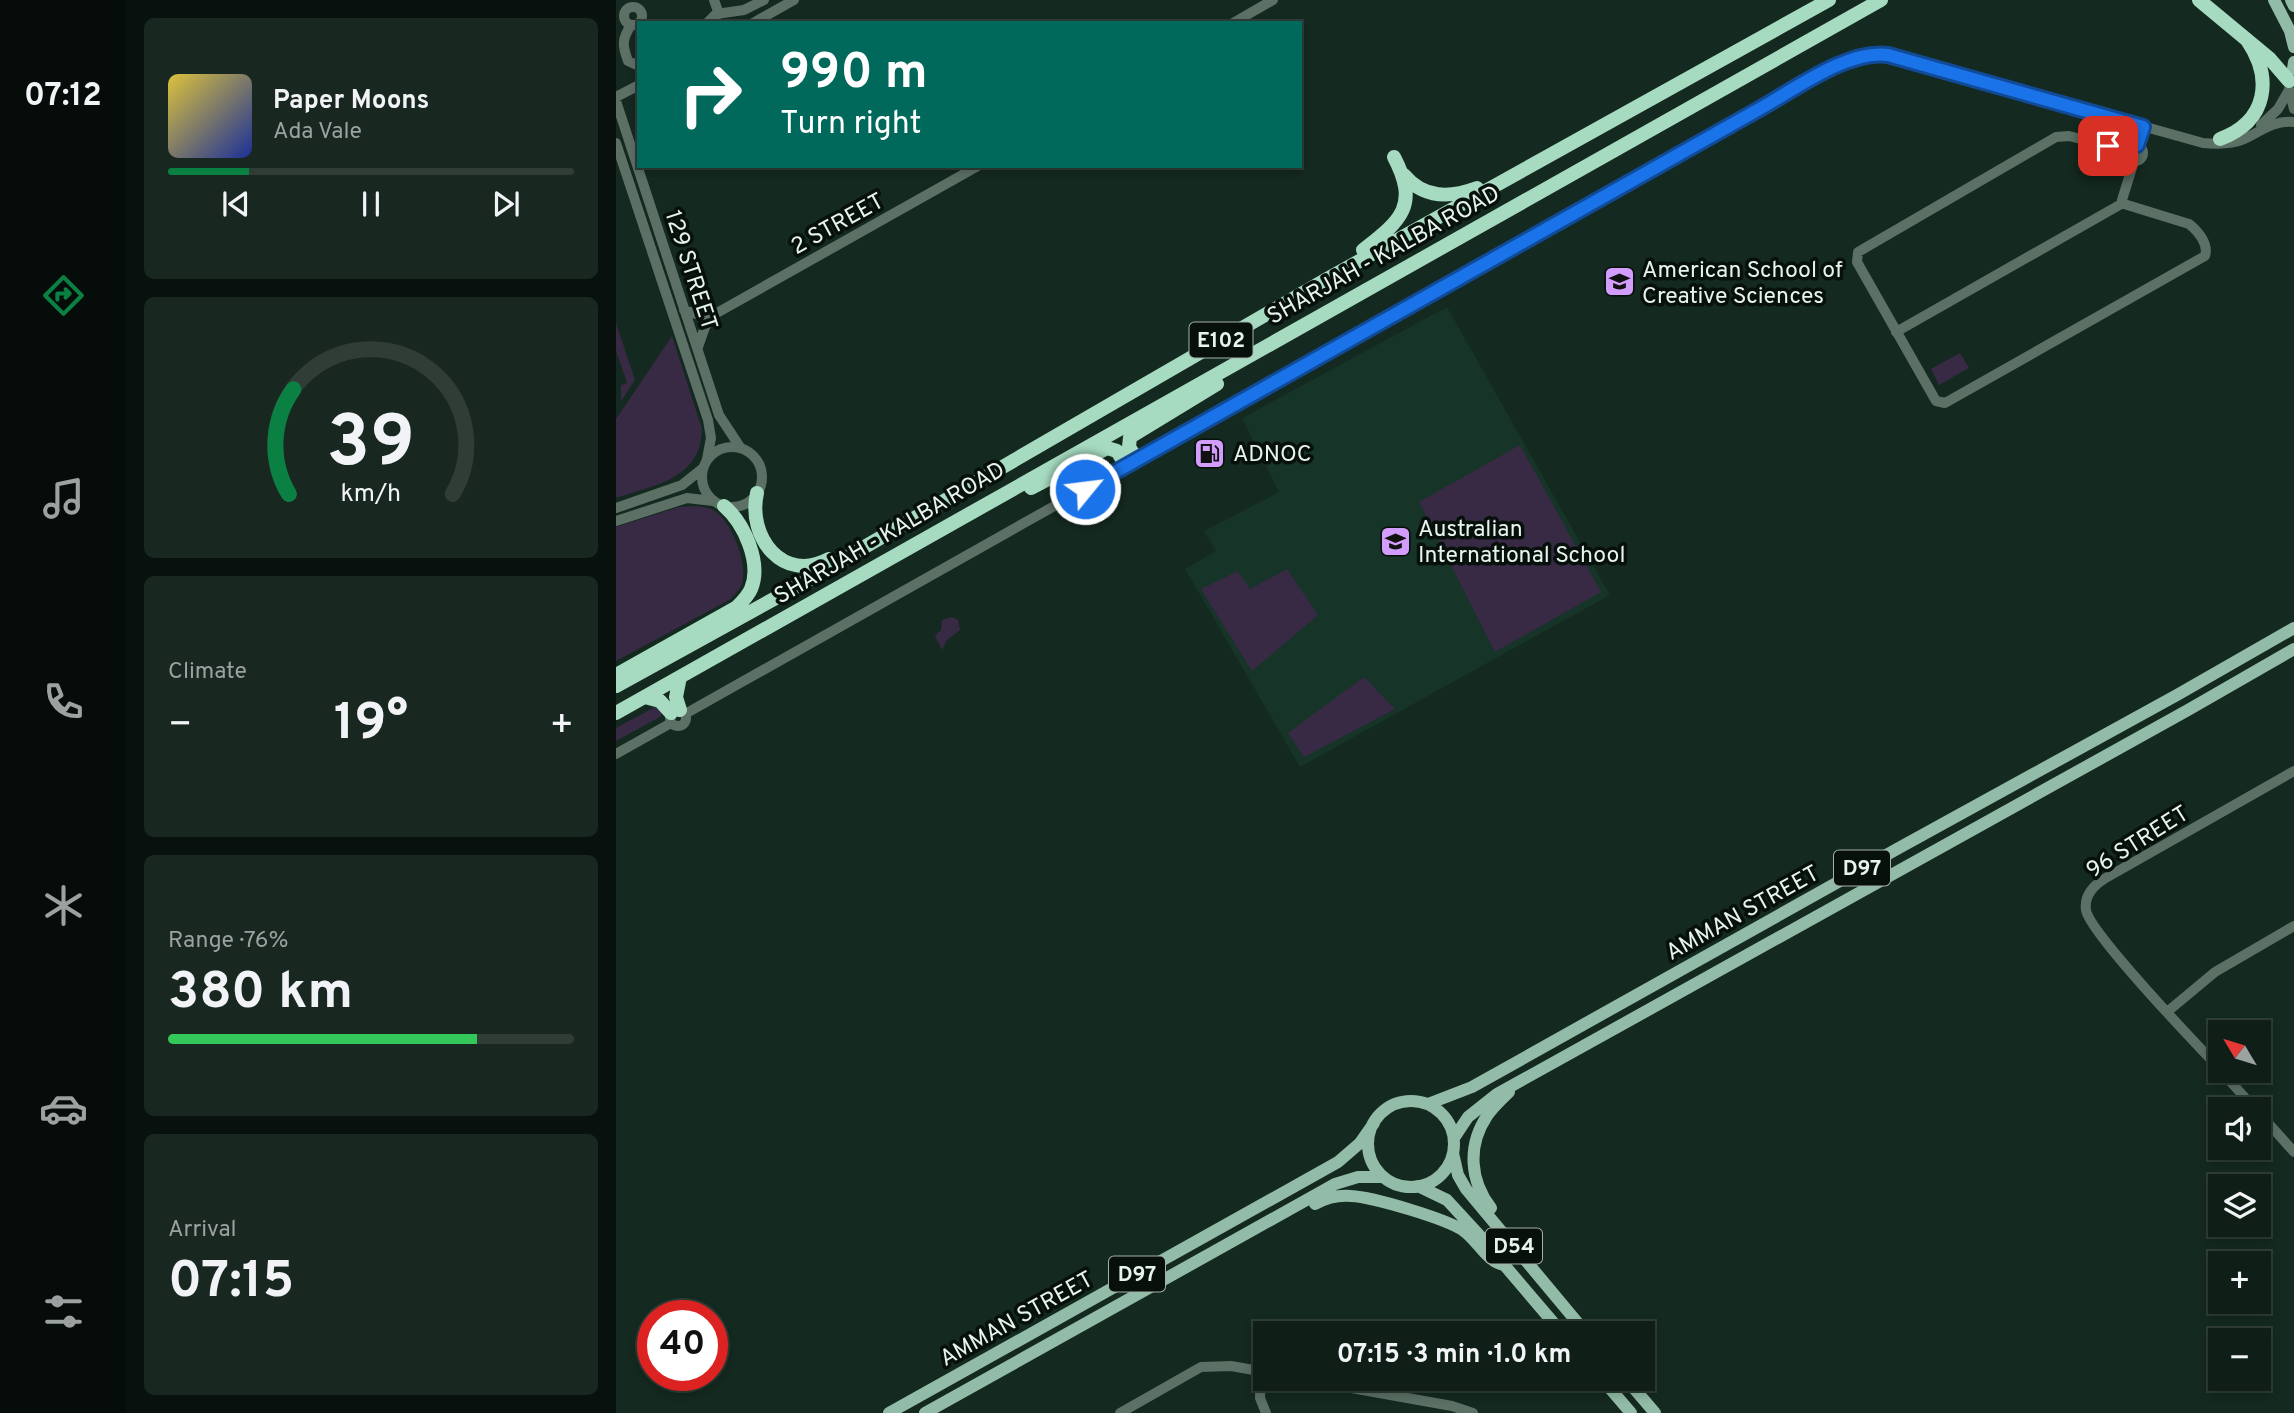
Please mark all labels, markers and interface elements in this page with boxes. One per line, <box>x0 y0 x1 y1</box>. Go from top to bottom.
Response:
text: 990 m <box>780 44 928 106</box>
icon: right <box>665 49 756 140</box>
text: 07:12 <box>24 77 102 117</box>
text: Paper Moons <box>273 85 429 118</box>
text: Turn right <box>780 105 922 145</box>
pin <box>2078 116 2138 176</box>
text: Ada Vale <box>273 118 362 147</box>
icon: arrive <box>2089 127 2127 165</box>
street label: SHARJAH - KALBA ROAD <box>1263 180 1506 332</box>
icon: previous <box>217 185 255 223</box>
icon: pause <box>352 185 390 223</box>
icon: next <box>487 185 525 223</box>
street label: 2 STREET <box>786 188 890 263</box>
street label: 129 STREET <box>657 207 723 334</box>
place label: American School of Creative Sciences <box>1642 257 1843 312</box>
school or university icon: American School of Creative Sciences <box>1602 265 1636 299</box>
icon: directions <box>39 271 88 320</box>
road number: E102 <box>1190 322 1252 358</box>
text: 39 <box>327 400 415 492</box>
fuel station icon: ADNOC <box>1193 436 1227 470</box>
place label: ADNOC <box>1233 441 1312 470</box>
position arrow <box>1048 452 1122 526</box>
street label: SHARJAH - KALBA ROAD <box>770 456 1011 612</box>
icon: music <box>39 474 88 523</box>
text: km/h <box>341 478 401 510</box>
place label: Australian International School <box>1418 516 1625 571</box>
school or university icon: Australian International School <box>1378 524 1412 558</box>
text: Climate <box>168 658 247 687</box>
icon: phone <box>39 677 88 726</box>
text: 19° <box>334 692 408 758</box>
text: − <box>168 702 193 751</box>
text: + <box>549 702 574 751</box>
street label: 96 STREET <box>2082 800 2195 886</box>
road number: D97 <box>1834 850 1890 886</box>
street label: AMMAN STREET <box>1661 860 1825 968</box>
icon: climate <box>39 881 88 930</box>
text: Range · 76% <box>168 927 288 956</box>
text: 380 km <box>168 961 353 1027</box>
north arrow <box>2208 1020 2272 1083</box>
map controls <box>2208 1020 2271 1391</box>
icon: car <box>39 1084 88 1133</box>
button: sound <box>2208 1097 2271 1160</box>
button: layers <box>2208 1174 2271 1237</box>
text: Arrival <box>168 1216 237 1245</box>
road number: D54 <box>1486 1228 1542 1264</box>
text: 07:15 <box>168 1250 294 1316</box>
button: + <box>2208 1251 2271 1314</box>
road number: D97 <box>1109 1256 1165 1292</box>
street label: AMMAN STREET <box>935 1266 1099 1374</box>
icon: filters <box>39 1287 88 1336</box>
speed limit sign: 40 <box>637 1300 728 1391</box>
button: − <box>2208 1328 2271 1391</box>
text: 07:15 · 3 min · 1.0 km <box>1337 1339 1571 1372</box>

